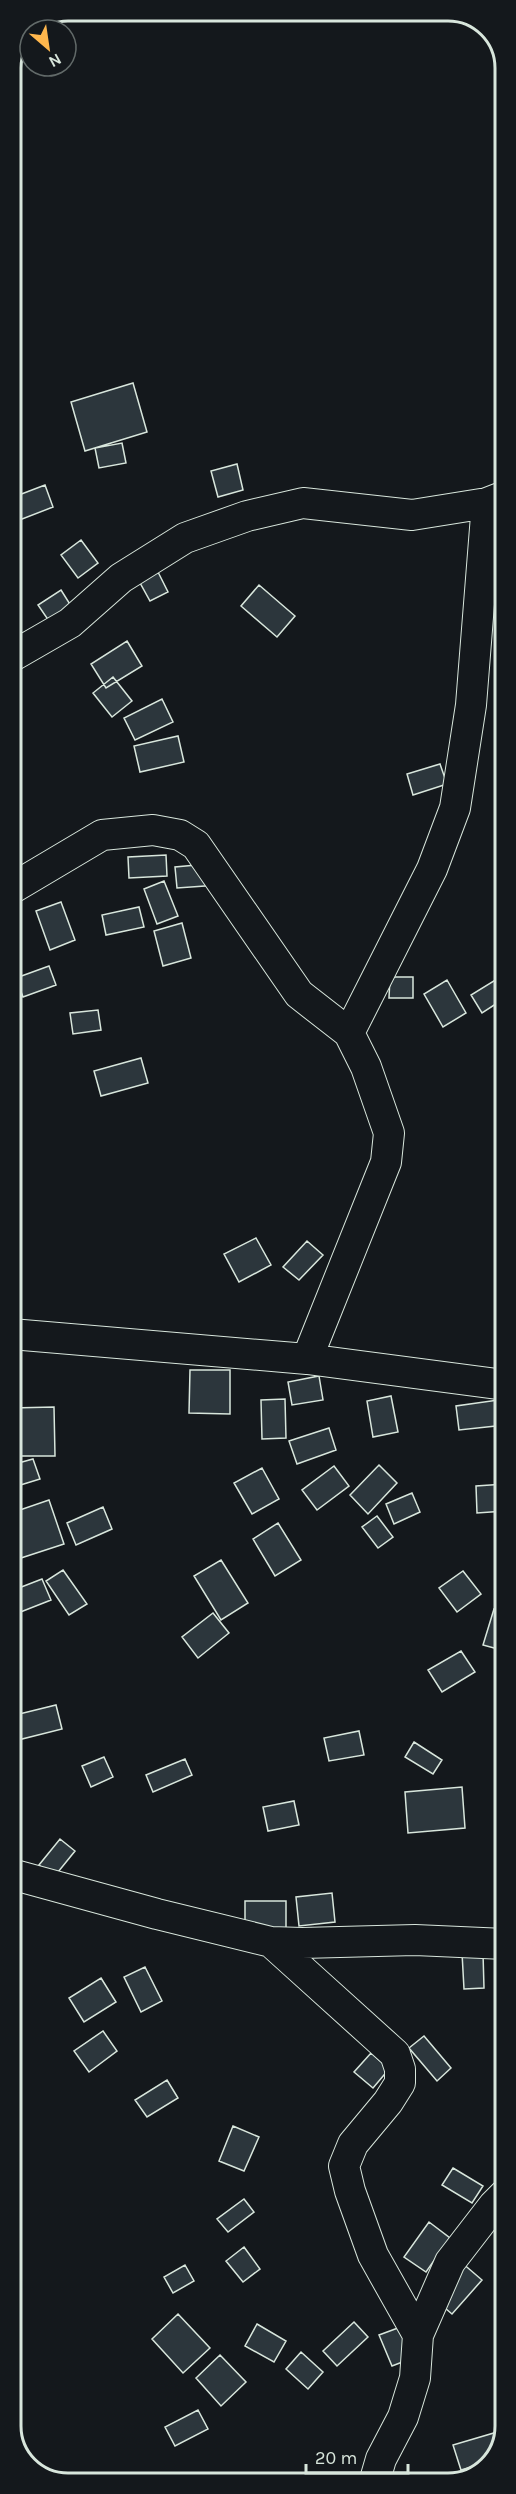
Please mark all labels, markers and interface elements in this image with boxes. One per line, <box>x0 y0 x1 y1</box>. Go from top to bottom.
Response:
north arrow <box>18 18 78 78</box>
text: N <box>45 50 65 72</box>
scale bar <box>306 2437 408 2475</box>
text: 20 m <box>315 2447 357 2469</box>

